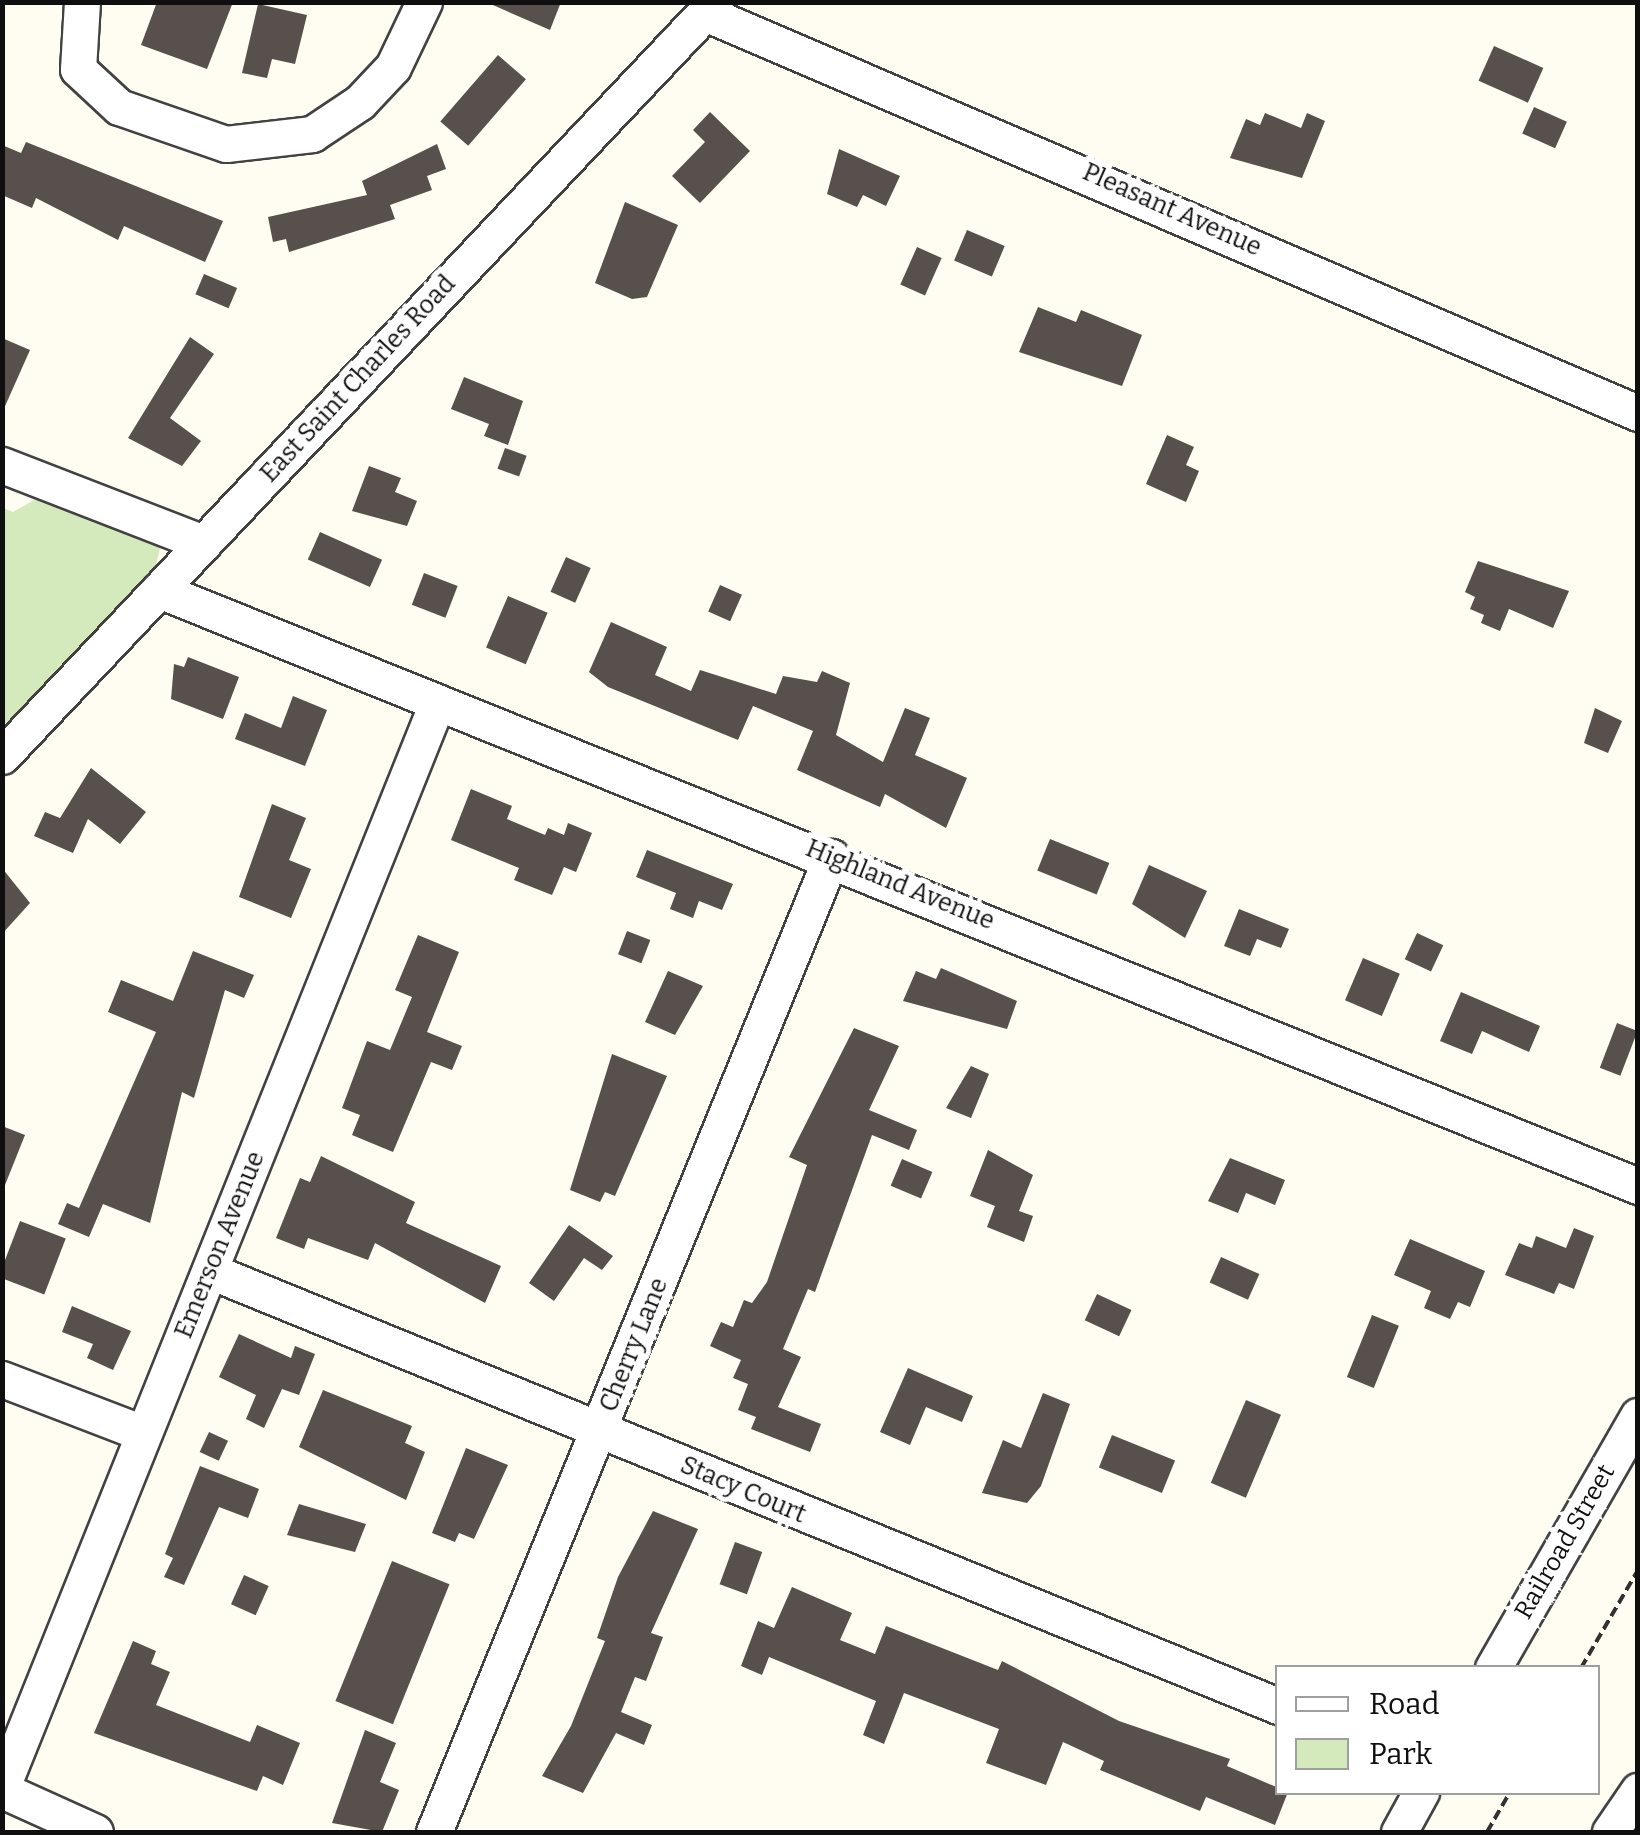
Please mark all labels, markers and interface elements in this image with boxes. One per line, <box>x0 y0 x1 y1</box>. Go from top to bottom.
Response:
street label: Pleasant Avenue <box>1078 157 1266 263</box>
street label: East Saint Charles Road <box>254 269 462 489</box>
street label: Highland Avenue <box>801 834 999 936</box>
street label: Emerson Avenue <box>169 1147 271 1343</box>
street label: Cherry Lane <box>594 1274 674 1416</box>
street label: Stacy Court <box>676 1450 810 1530</box>
street label: Railroad Street <box>1509 1459 1621 1625</box>
legend <box>1275 1665 1600 1795</box>
text: Road <box>1369 1686 1440 1722</box>
text: Park <box>1369 1736 1432 1772</box>

